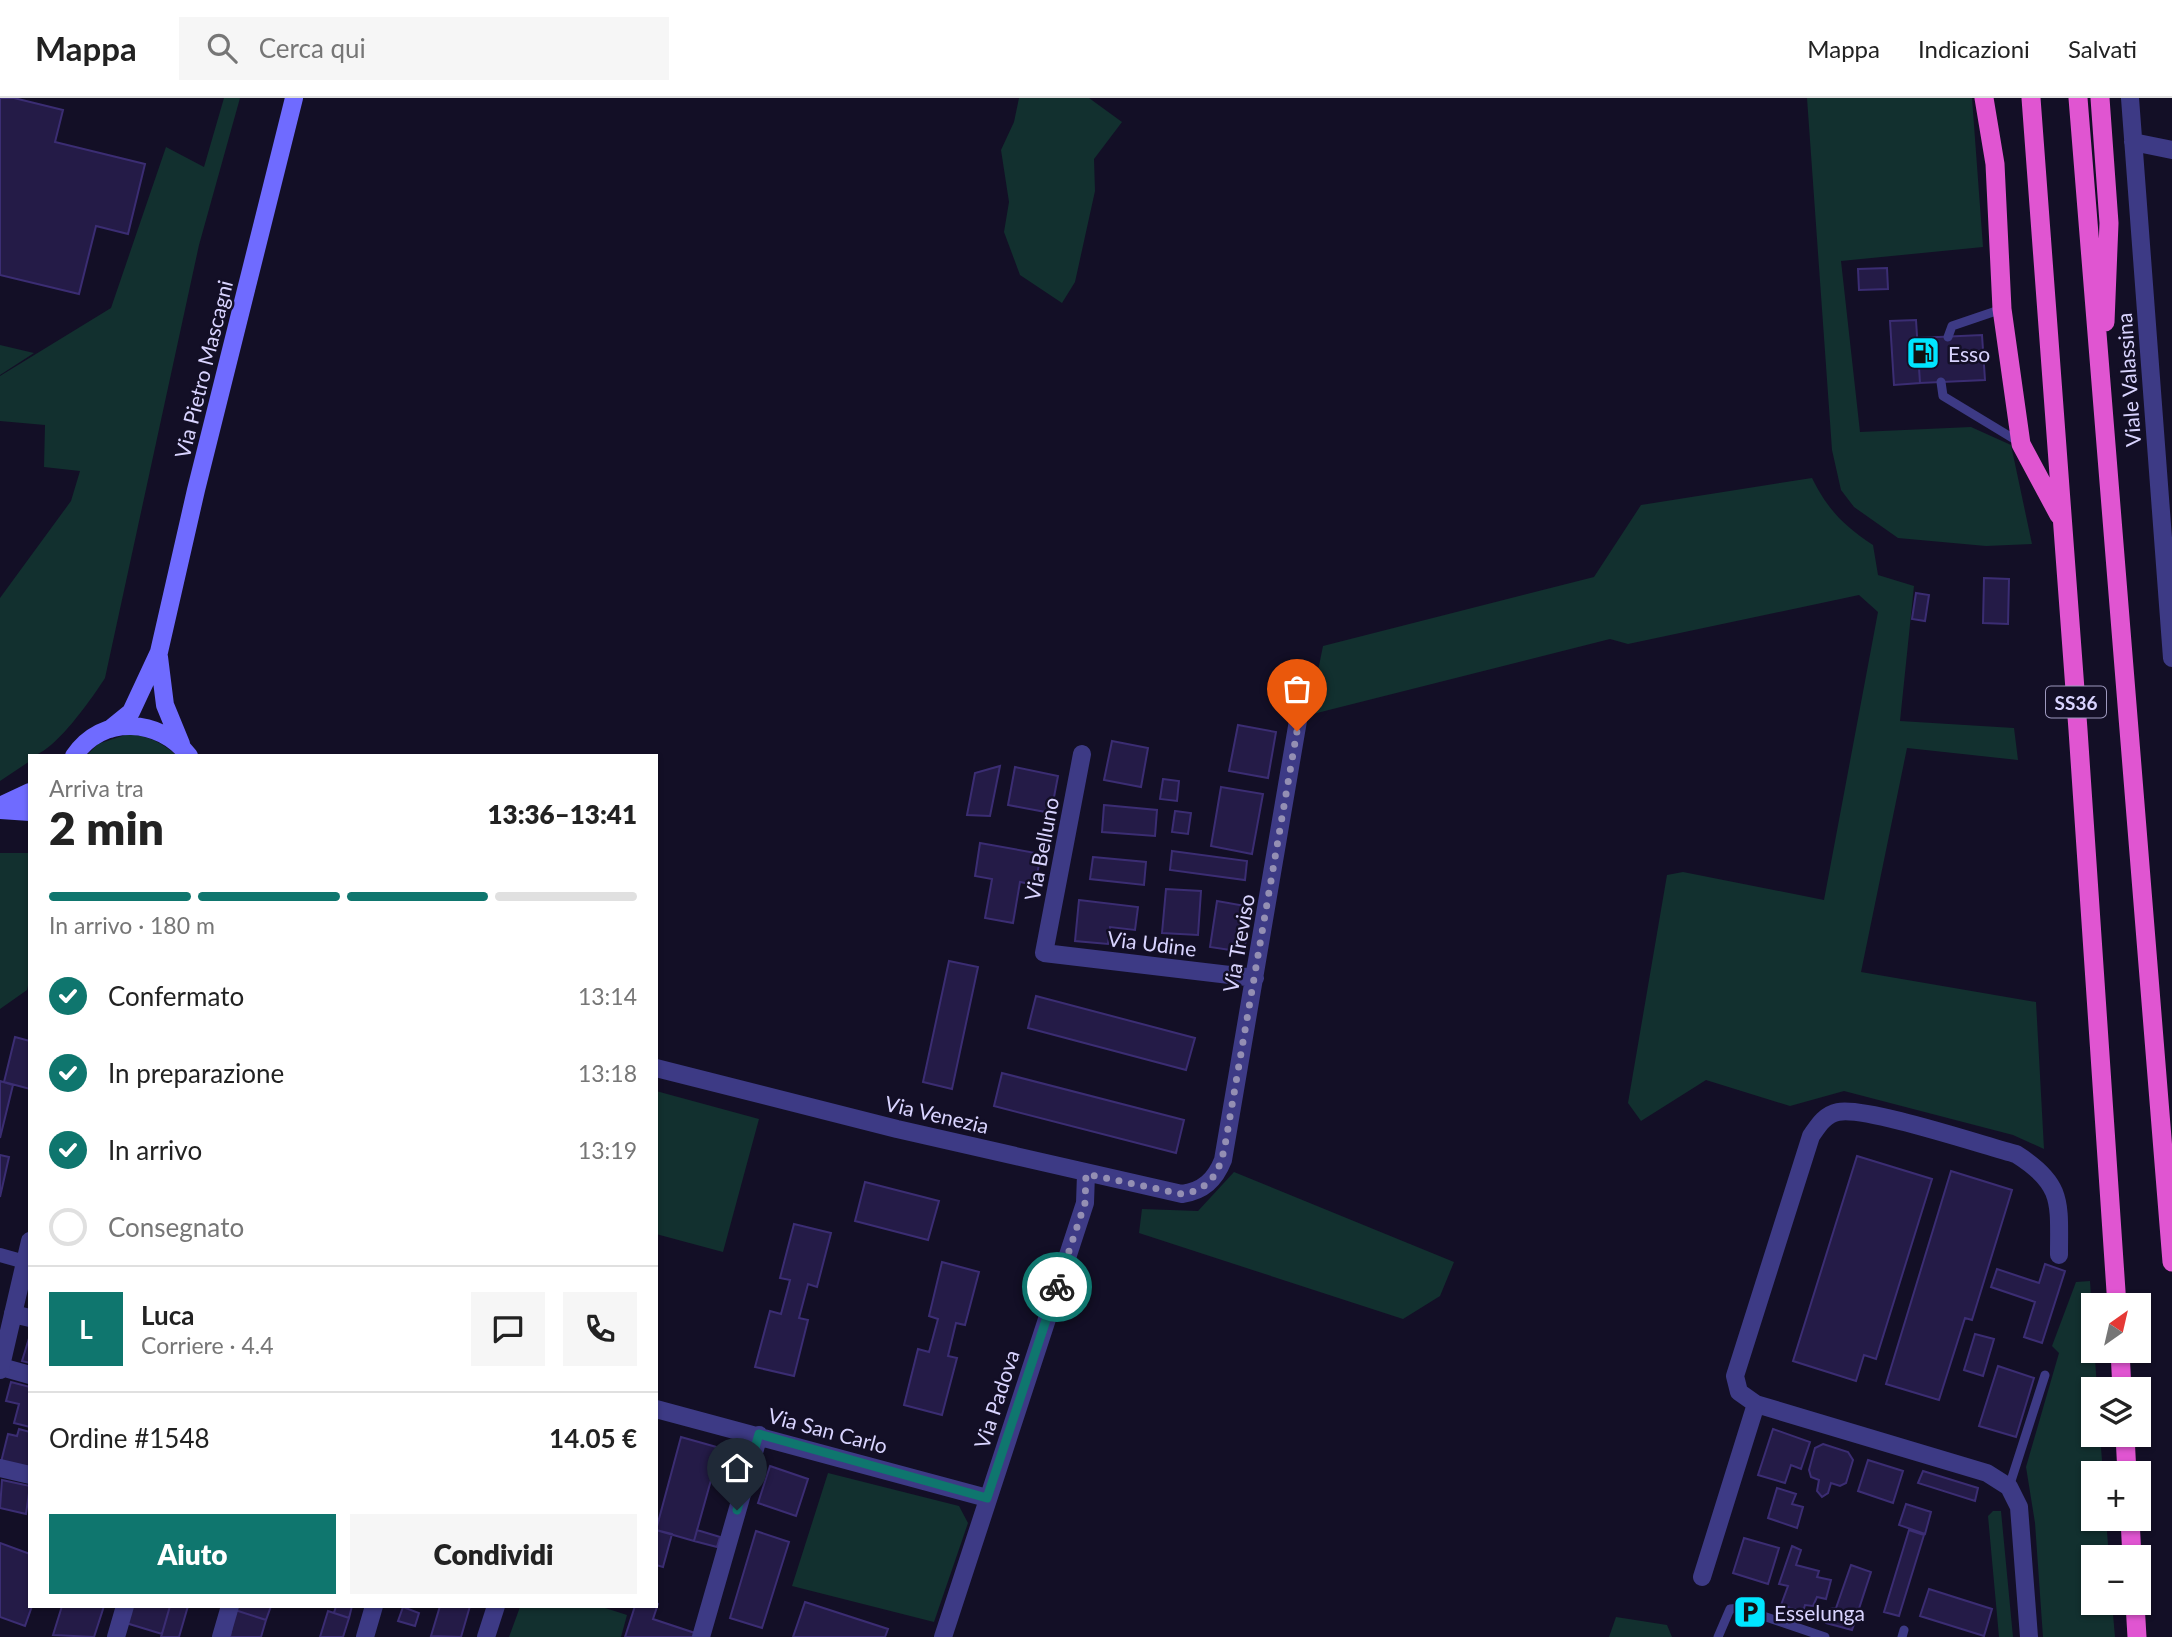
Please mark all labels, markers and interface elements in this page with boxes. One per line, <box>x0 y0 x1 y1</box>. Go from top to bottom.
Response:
search box <box>179 17 669 80</box>
text: Mappa <box>35 28 137 68</box>
icon: search <box>203 29 241 67</box>
text: Cerca qui <box>259 32 366 64</box>
text: Mappa <box>1807 34 1880 63</box>
text: Indicazioni <box>1918 34 2030 63</box>
text: Salvati <box>2068 34 2137 63</box>
street label: Via Pietro Mascagni <box>169 277 237 461</box>
street label: Viale Valassina <box>2111 312 2145 448</box>
fuel station icon: Esso <box>1904 334 1942 372</box>
place label: Esso <box>1948 341 1990 366</box>
pin <box>1267 659 1327 731</box>
icon: bag <box>1278 670 1316 708</box>
road number: SS36 <box>2046 687 2106 718</box>
text: Arriva tra <box>49 774 144 802</box>
street label: Via Belluno <box>1019 795 1063 903</box>
text: 13:36–13:41 <box>487 798 637 830</box>
text: 2 min <box>49 800 164 855</box>
street label: Via Treviso <box>1217 892 1259 994</box>
text: In arrivo · 180 m <box>49 911 215 939</box>
street label: Via Udine <box>1106 925 1198 961</box>
icon: check <box>49 977 87 1015</box>
text: Confermato <box>108 980 244 1012</box>
text: 13:14 <box>578 982 637 1010</box>
icon: check <box>49 1054 87 1092</box>
text: In preparazione <box>108 1057 284 1089</box>
text: 13:18 <box>578 1059 637 1087</box>
street label: Via Venezia <box>883 1090 991 1138</box>
icon: check <box>49 1131 87 1169</box>
text: In arrivo <box>108 1134 202 1166</box>
text: 13:19 <box>578 1136 637 1164</box>
text: Consegnato <box>108 1211 244 1243</box>
courier <box>1022 1252 1092 1322</box>
icon: bike <box>1038 1268 1076 1306</box>
button: chat <box>471 1292 545 1366</box>
button: phone <box>563 1292 637 1366</box>
north arrow <box>2081 1293 2151 1363</box>
map controls <box>2081 1293 2151 1615</box>
text: Luca <box>141 1299 194 1331</box>
text: L <box>79 1313 93 1345</box>
text: Corriere · 4.4 <box>141 1331 274 1359</box>
street label: Via Padova <box>968 1347 1024 1451</box>
button: layers <box>2081 1377 2151 1447</box>
street label: Via San Carlo <box>765 1402 891 1458</box>
text: Ordine #1548 <box>49 1422 210 1454</box>
text: 14.05 € <box>549 1422 637 1454</box>
pin <box>707 1438 767 1510</box>
icon: home <box>718 1449 756 1487</box>
button: + <box>2081 1461 2151 1531</box>
button: Aiuto <box>49 1514 336 1594</box>
button: Condividi <box>350 1514 637 1594</box>
button: − <box>2081 1545 2151 1615</box>
parking icon: Esselunga <box>1731 1593 1769 1631</box>
place label: Esselunga <box>1774 1600 1865 1625</box>

